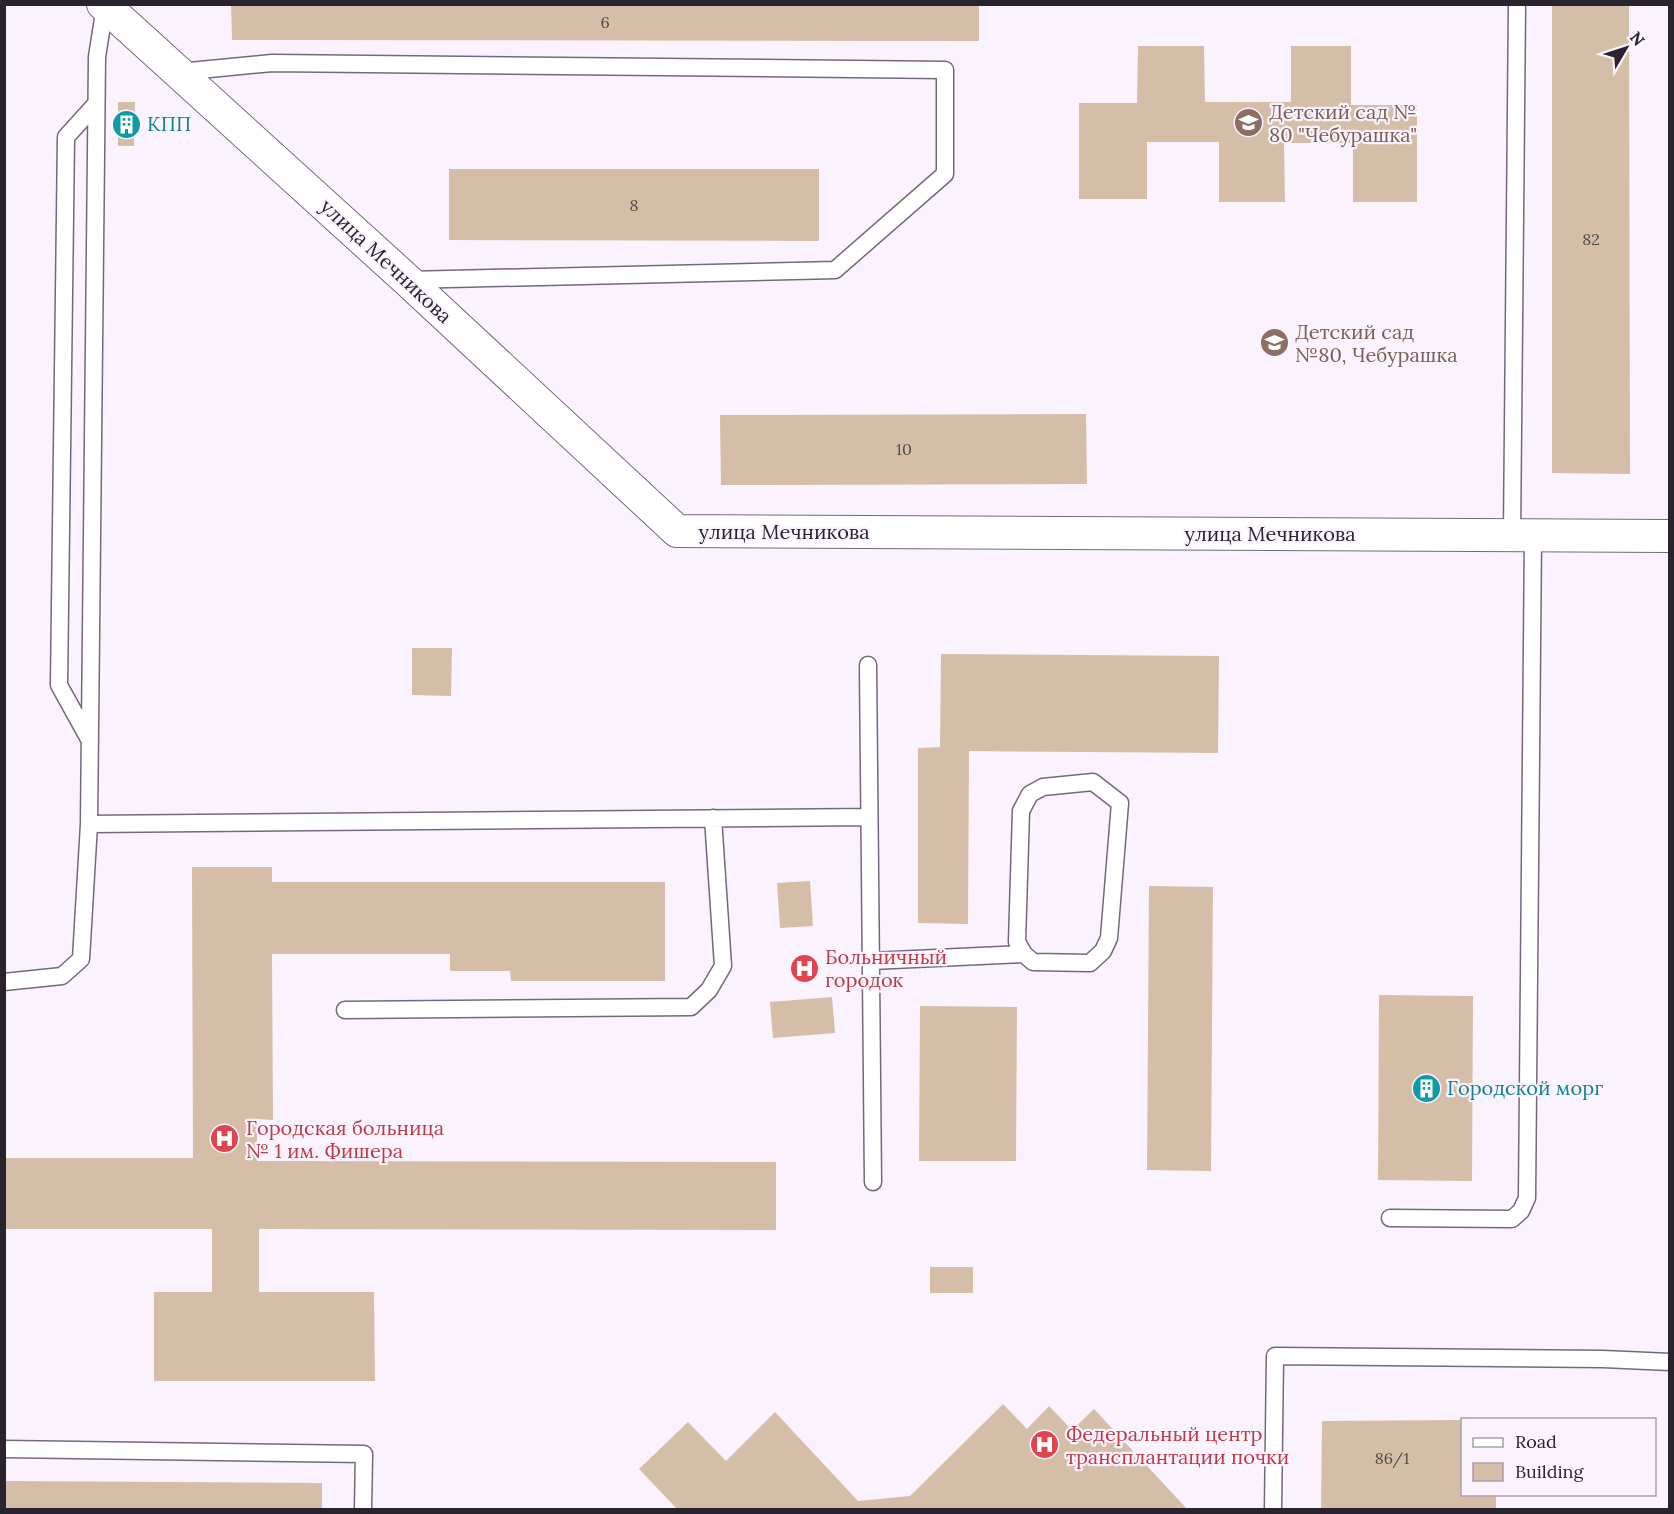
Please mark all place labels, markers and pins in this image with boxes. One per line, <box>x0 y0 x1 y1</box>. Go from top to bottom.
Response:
place label: Детский сад № 80 "Чебурашка" <box>1269 99 1417 147</box>
school or university icon: Детский сад № 80 "Чебурашка" <box>1232 107 1264 139</box>
building icon: КПП <box>110 108 142 140</box>
place label: КПП <box>147 111 191 136</box>
place label: Детский сад №80, Чебурашка <box>1295 319 1457 367</box>
school or university icon: Детский сад №80, Чебурашка <box>1258 327 1290 359</box>
place label: Больничный городок <box>825 944 947 992</box>
hospital icon: Больничный городок <box>788 952 820 984</box>
building icon: Городской морг <box>1410 1072 1442 1104</box>
place label: Городской морг <box>1447 1075 1603 1100</box>
place label: Городская больница № 1 им. Фишера <box>246 1115 444 1163</box>
hospital icon: Городская больница № 1 им. Фишера <box>209 1123 241 1155</box>
place label: Федеральный центр трансплантации почки <box>1066 1421 1289 1469</box>
hospital icon: Федеральный центр трансплантации почки <box>1029 1429 1061 1461</box>

